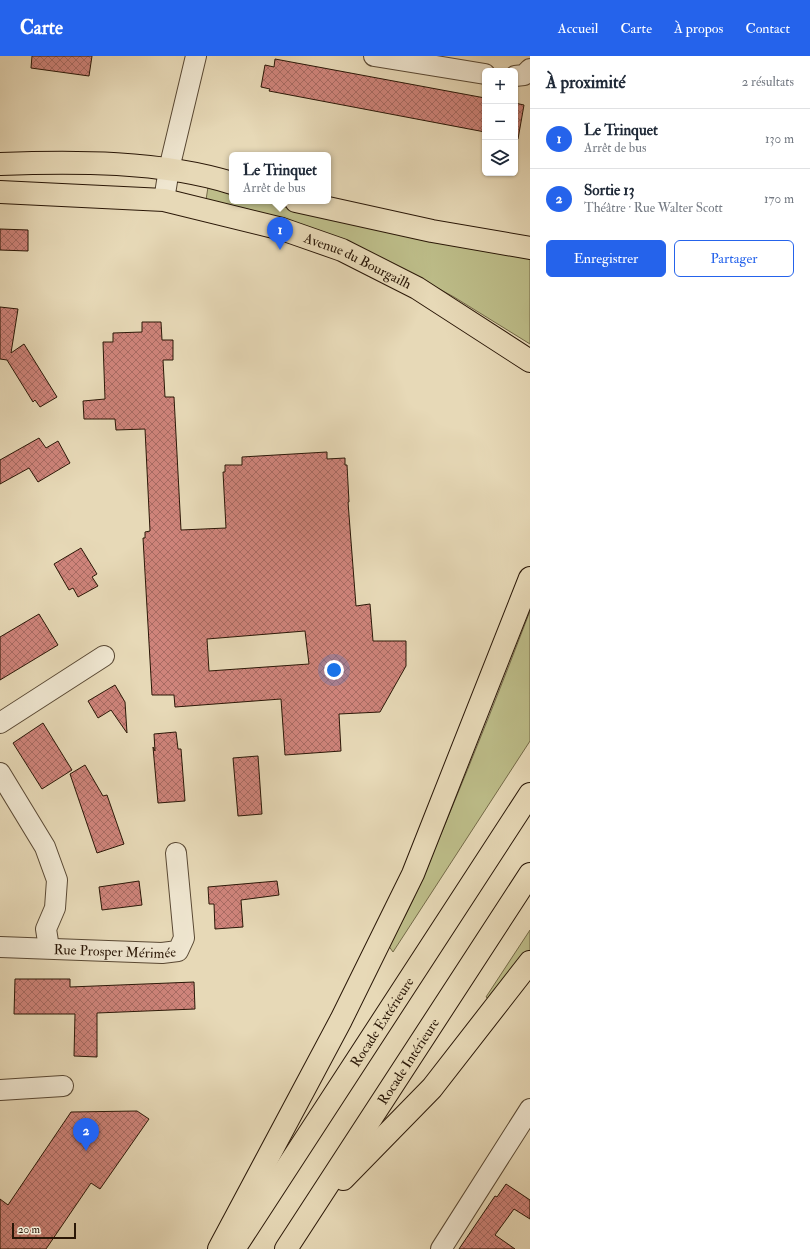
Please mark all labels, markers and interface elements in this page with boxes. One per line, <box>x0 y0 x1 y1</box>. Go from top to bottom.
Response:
text: Carte <box>20 16 63 40</box>
text: Accueil <box>558 20 598 37</box>
text: Carte <box>620 20 652 37</box>
text: À propos <box>674 20 723 37</box>
text: Contact <box>745 20 790 37</box>
map controls <box>482 68 518 176</box>
button: + <box>482 68 518 104</box>
text: À proximité <box>546 72 626 93</box>
text: 2 résultats <box>742 74 794 90</box>
button: − <box>482 104 518 140</box>
text: Le Trinquet <box>584 121 658 140</box>
text: 1 <box>557 131 561 147</box>
text: 130 m <box>765 131 794 147</box>
button: layers <box>482 140 518 176</box>
text: Arrêt de bus <box>584 140 646 156</box>
popup <box>229 152 331 204</box>
text: Le Trinquet <box>243 161 317 180</box>
text: Arrêt de bus <box>243 180 305 196</box>
text: Sortie 13 <box>584 181 634 200</box>
text: 2 <box>556 191 562 207</box>
text: 170 m <box>764 191 794 207</box>
text: Théâtre · Rue Walter Scott <box>584 200 723 216</box>
pin: 1 <box>267 217 293 250</box>
street label: Avenue du Bourgailh <box>301 229 415 293</box>
button: Enregistrer <box>546 240 666 277</box>
button: Partager <box>674 240 794 277</box>
your location <box>324 660 344 680</box>
street label: Rue Prosper Mérimée <box>53 941 177 962</box>
street label: Rocade Extérieure <box>347 974 418 1070</box>
street label: Rocade Intérieure <box>374 1015 443 1108</box>
pin: 2 <box>73 1118 99 1151</box>
scale bar <box>12 1221 76 1240</box>
text: 20 m <box>18 1223 40 1236</box>

